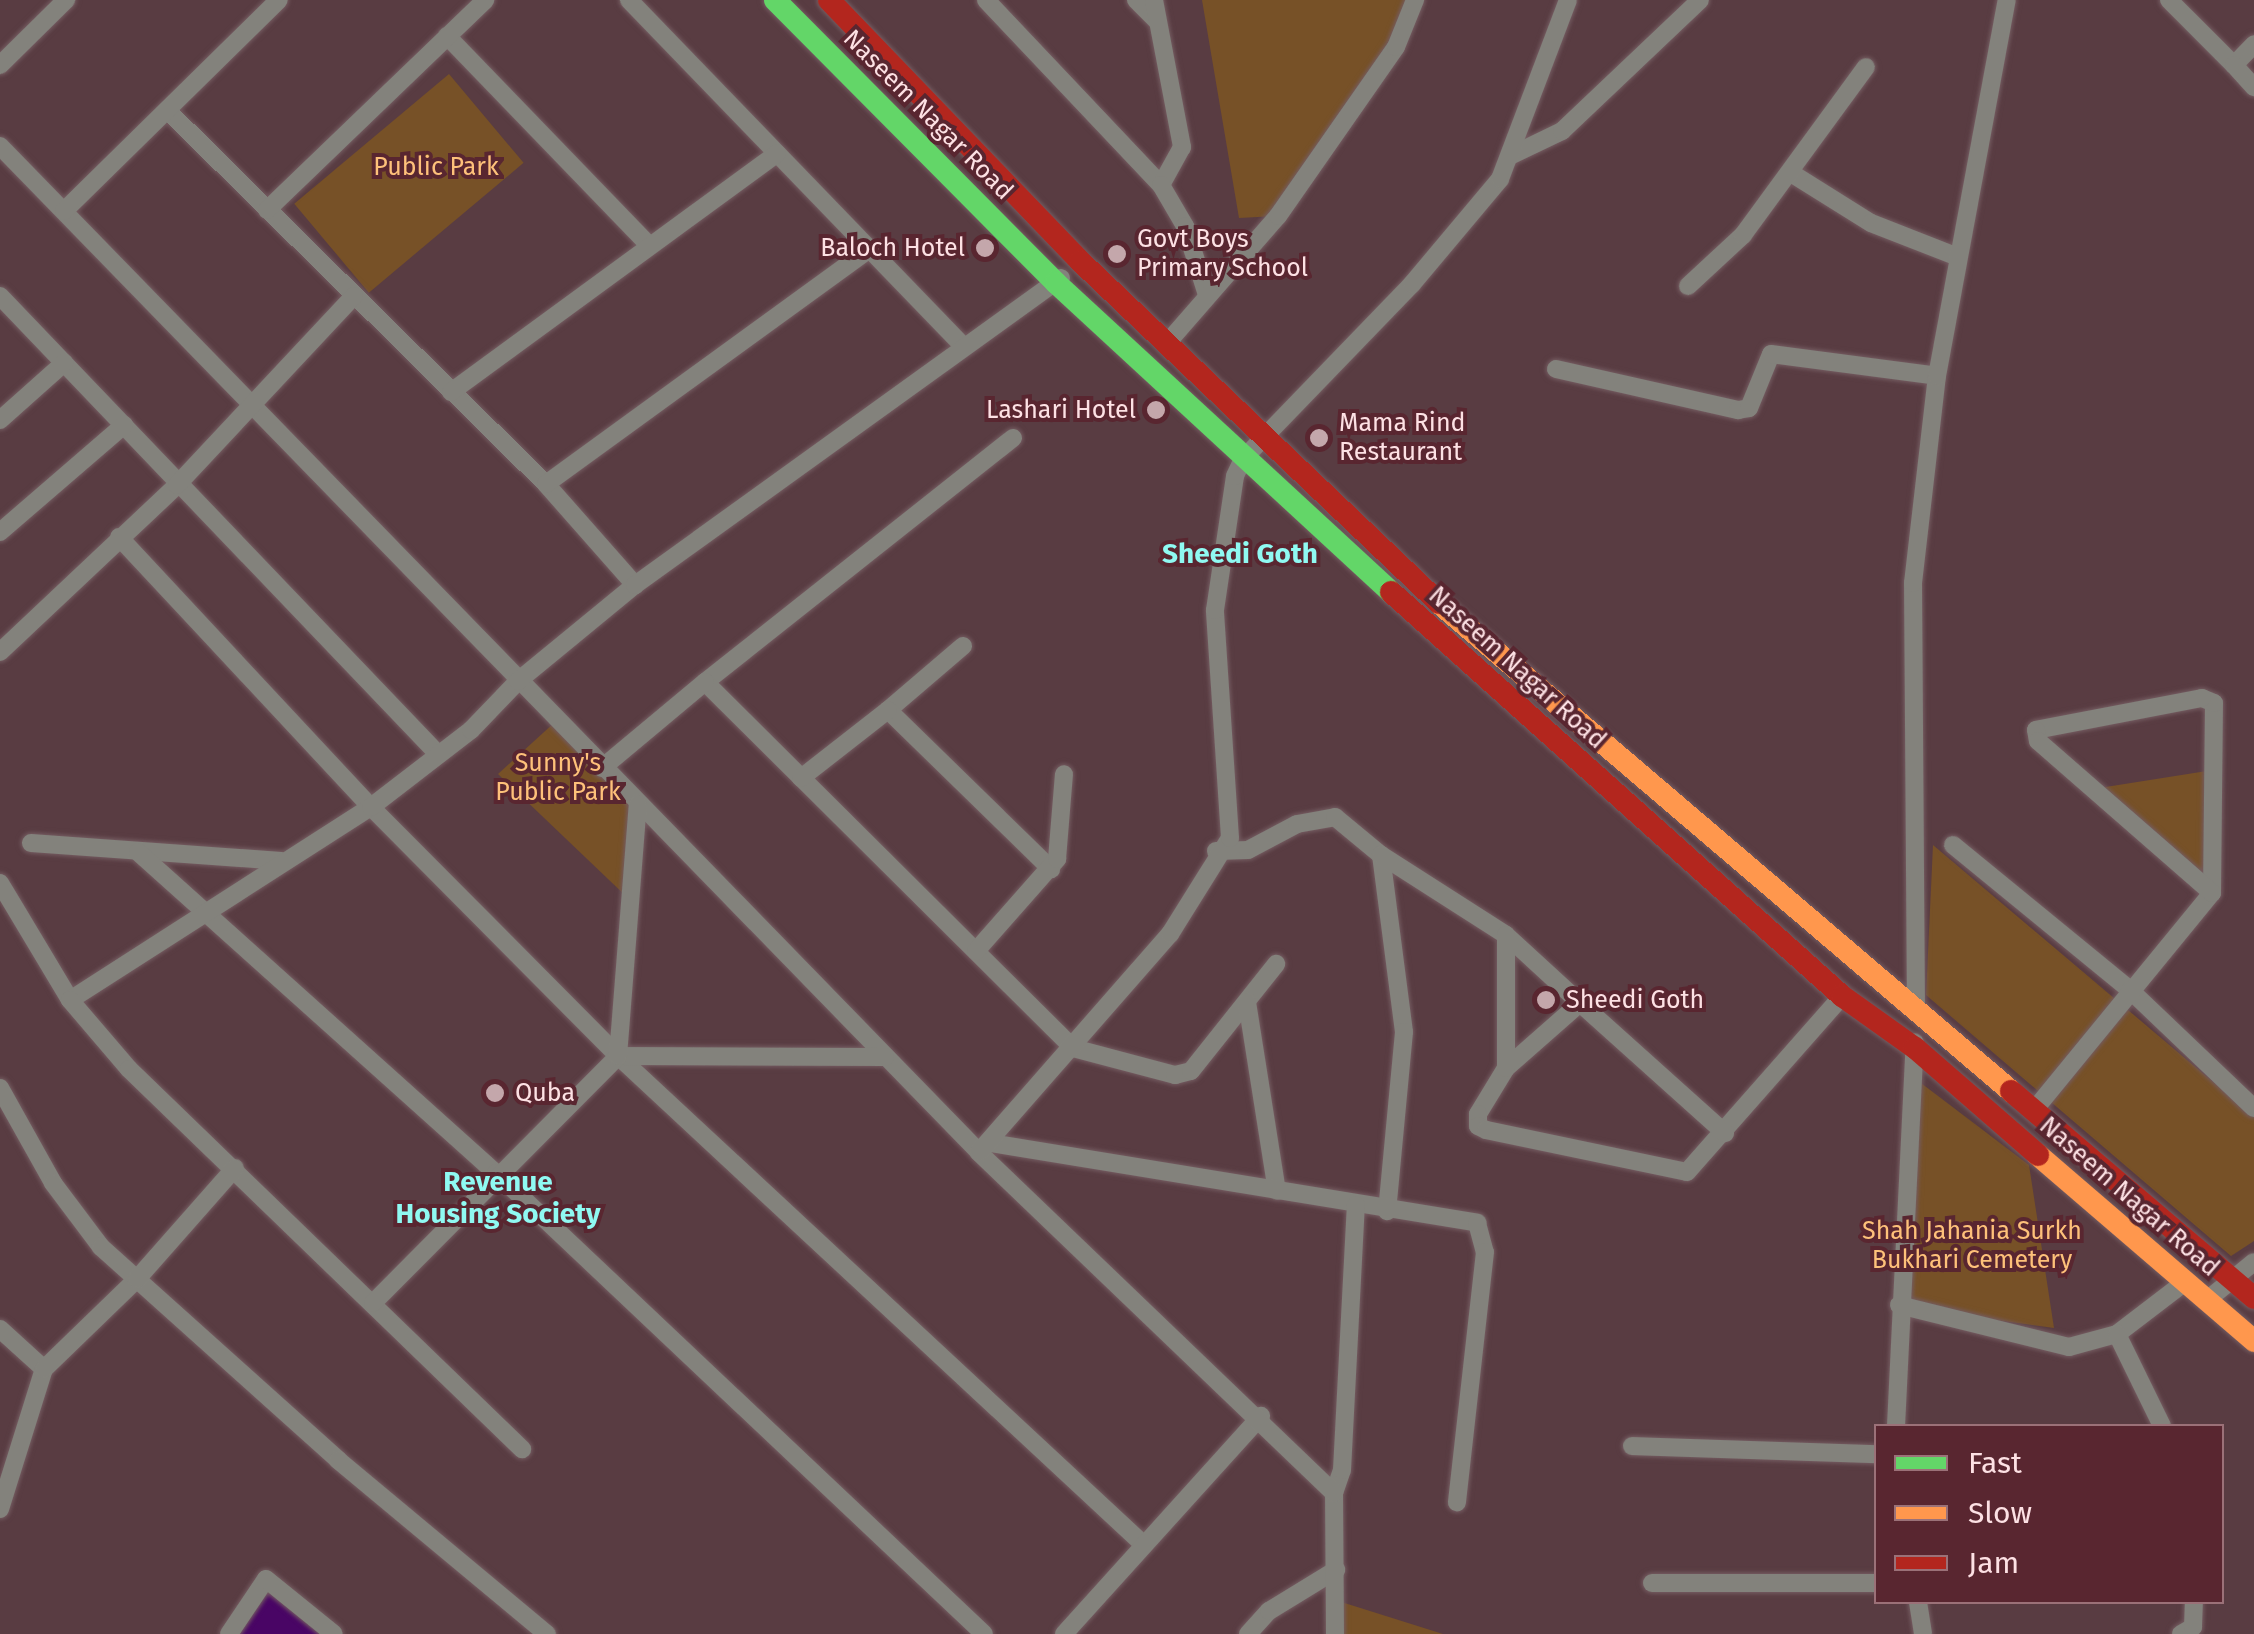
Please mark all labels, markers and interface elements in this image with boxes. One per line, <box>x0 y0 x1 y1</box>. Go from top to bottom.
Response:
street label: Naseem Nagar Road <box>837 24 1019 206</box>
park label: Public Park <box>373 152 499 182</box>
place label: Govt Boys Primary School <box>1137 225 1308 284</box>
place label: Baloch Hotel <box>820 233 965 263</box>
marker: Baloch Hotel <box>974 237 996 259</box>
marker: Govt Boys Primary School <box>1106 243 1128 265</box>
place label: Lashari Hotel <box>986 395 1136 425</box>
marker: Lashari Hotel <box>1145 399 1167 421</box>
place label: Mama Rind Restaurant <box>1339 409 1465 468</box>
marker: Mama Rind Restaurant <box>1308 427 1330 449</box>
district label: Sheedi Goth <box>1162 537 1318 571</box>
street label: Naseem Nagar Road <box>1422 581 1612 755</box>
park label: Sunny's Public Park <box>495 749 621 808</box>
place label: Sheedi Goth <box>1566 985 1704 1015</box>
marker: Sheedi Goth <box>1535 989 1557 1011</box>
place label: Quba <box>515 1078 575 1108</box>
marker: Quba <box>484 1082 506 1104</box>
street label: Naseem Nagar Road <box>2033 1111 2225 1283</box>
district label: Revenue Housing Society <box>396 1165 600 1231</box>
park label: Shah Jahania Surkh Bukhari Cemetery <box>1862 1217 2082 1276</box>
legend <box>1874 1424 2224 1604</box>
text: Fast <box>1968 1445 2022 1481</box>
text: Slow <box>1968 1495 2032 1531</box>
text: Jam <box>1968 1545 2019 1581</box>

